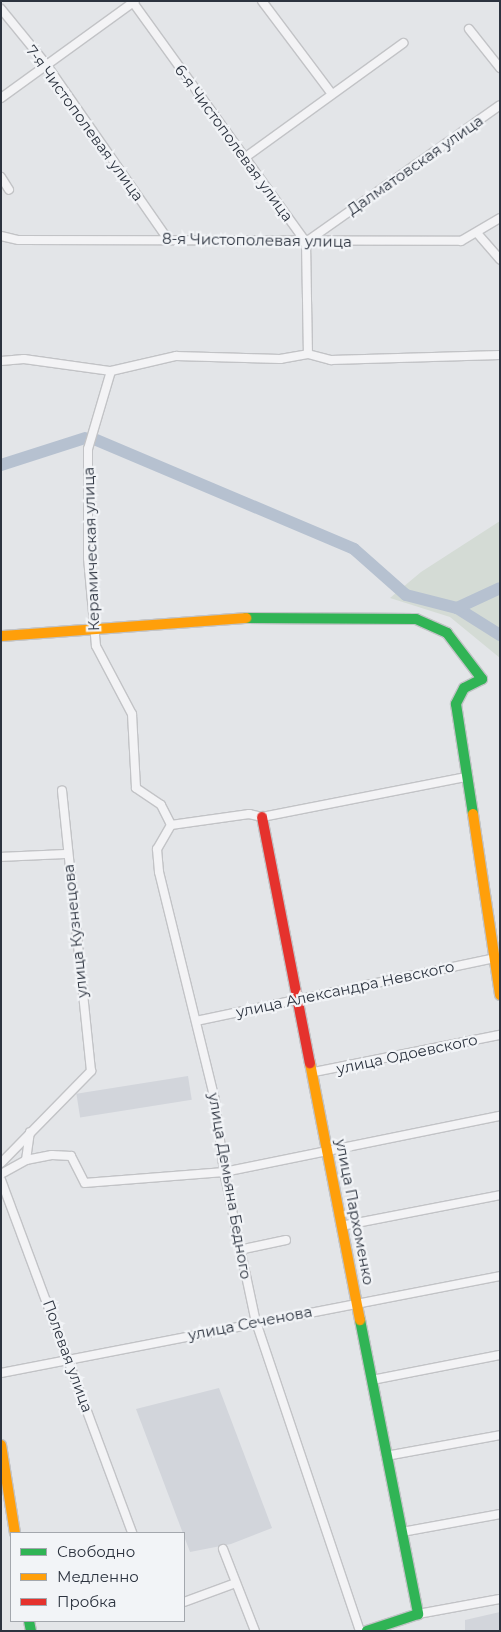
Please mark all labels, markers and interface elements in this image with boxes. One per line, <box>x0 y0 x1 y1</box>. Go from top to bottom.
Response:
street label: 7-я Чистополевая улица <box>22 42 148 204</box>
street label: 6-я Чистополевая улица <box>171 61 297 225</box>
street label: Далматовская улица <box>344 111 486 219</box>
street label: 8-я Чистополевая улица <box>162 229 352 251</box>
street label: Керамическая улица <box>79 467 103 631</box>
street label: улица Кузнецова <box>59 863 91 999</box>
street label: улица Александра Невского <box>234 957 456 1021</box>
street label: улица Одоевского <box>335 1030 479 1078</box>
street label: улица Демьяна Бедного <box>205 1091 255 1281</box>
street label: улица Пархоменко <box>332 1137 378 1287</box>
street label: Полевая улица <box>39 1297 97 1415</box>
street label: улица Сеченова <box>186 1302 314 1344</box>
legend <box>10 1532 185 1622</box>
text: Свободно <box>57 1542 135 1561</box>
text: Медленно <box>57 1567 139 1586</box>
text: Пробка <box>57 1592 116 1611</box>

